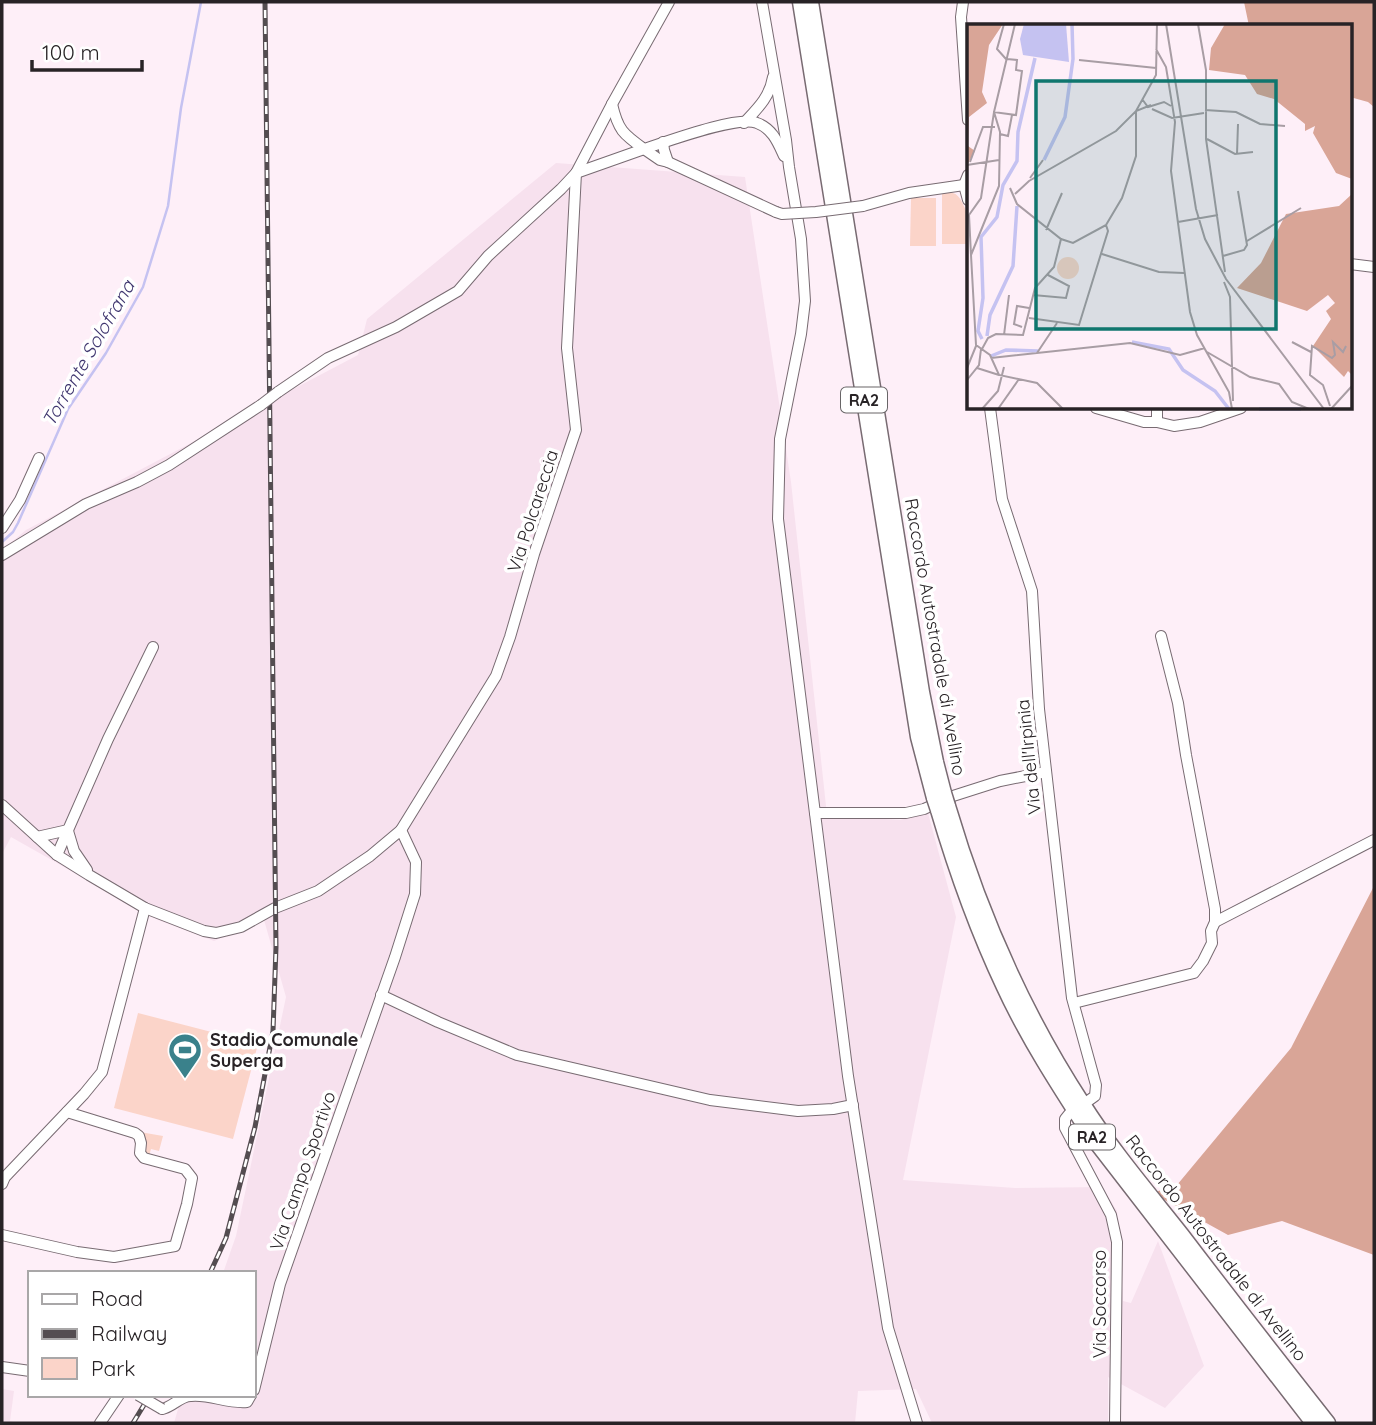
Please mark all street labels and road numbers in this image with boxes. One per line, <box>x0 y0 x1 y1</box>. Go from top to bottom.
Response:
road number: RA2 <box>841 388 887 412</box>
street label: Via Polcareccia <box>502 447 563 575</box>
street label: Raccordo Autostradale di Avellino <box>900 496 971 777</box>
street label: Via dell'Irpinia <box>1011 698 1046 816</box>
street label: Via Campo Sportivo <box>265 1088 341 1253</box>
road number: RA2 <box>1069 1124 1115 1149</box>
street label: Raccordo Autostradale di Avellino <box>1121 1130 1312 1366</box>
street label: Via Soccorso <box>1088 1250 1111 1358</box>

